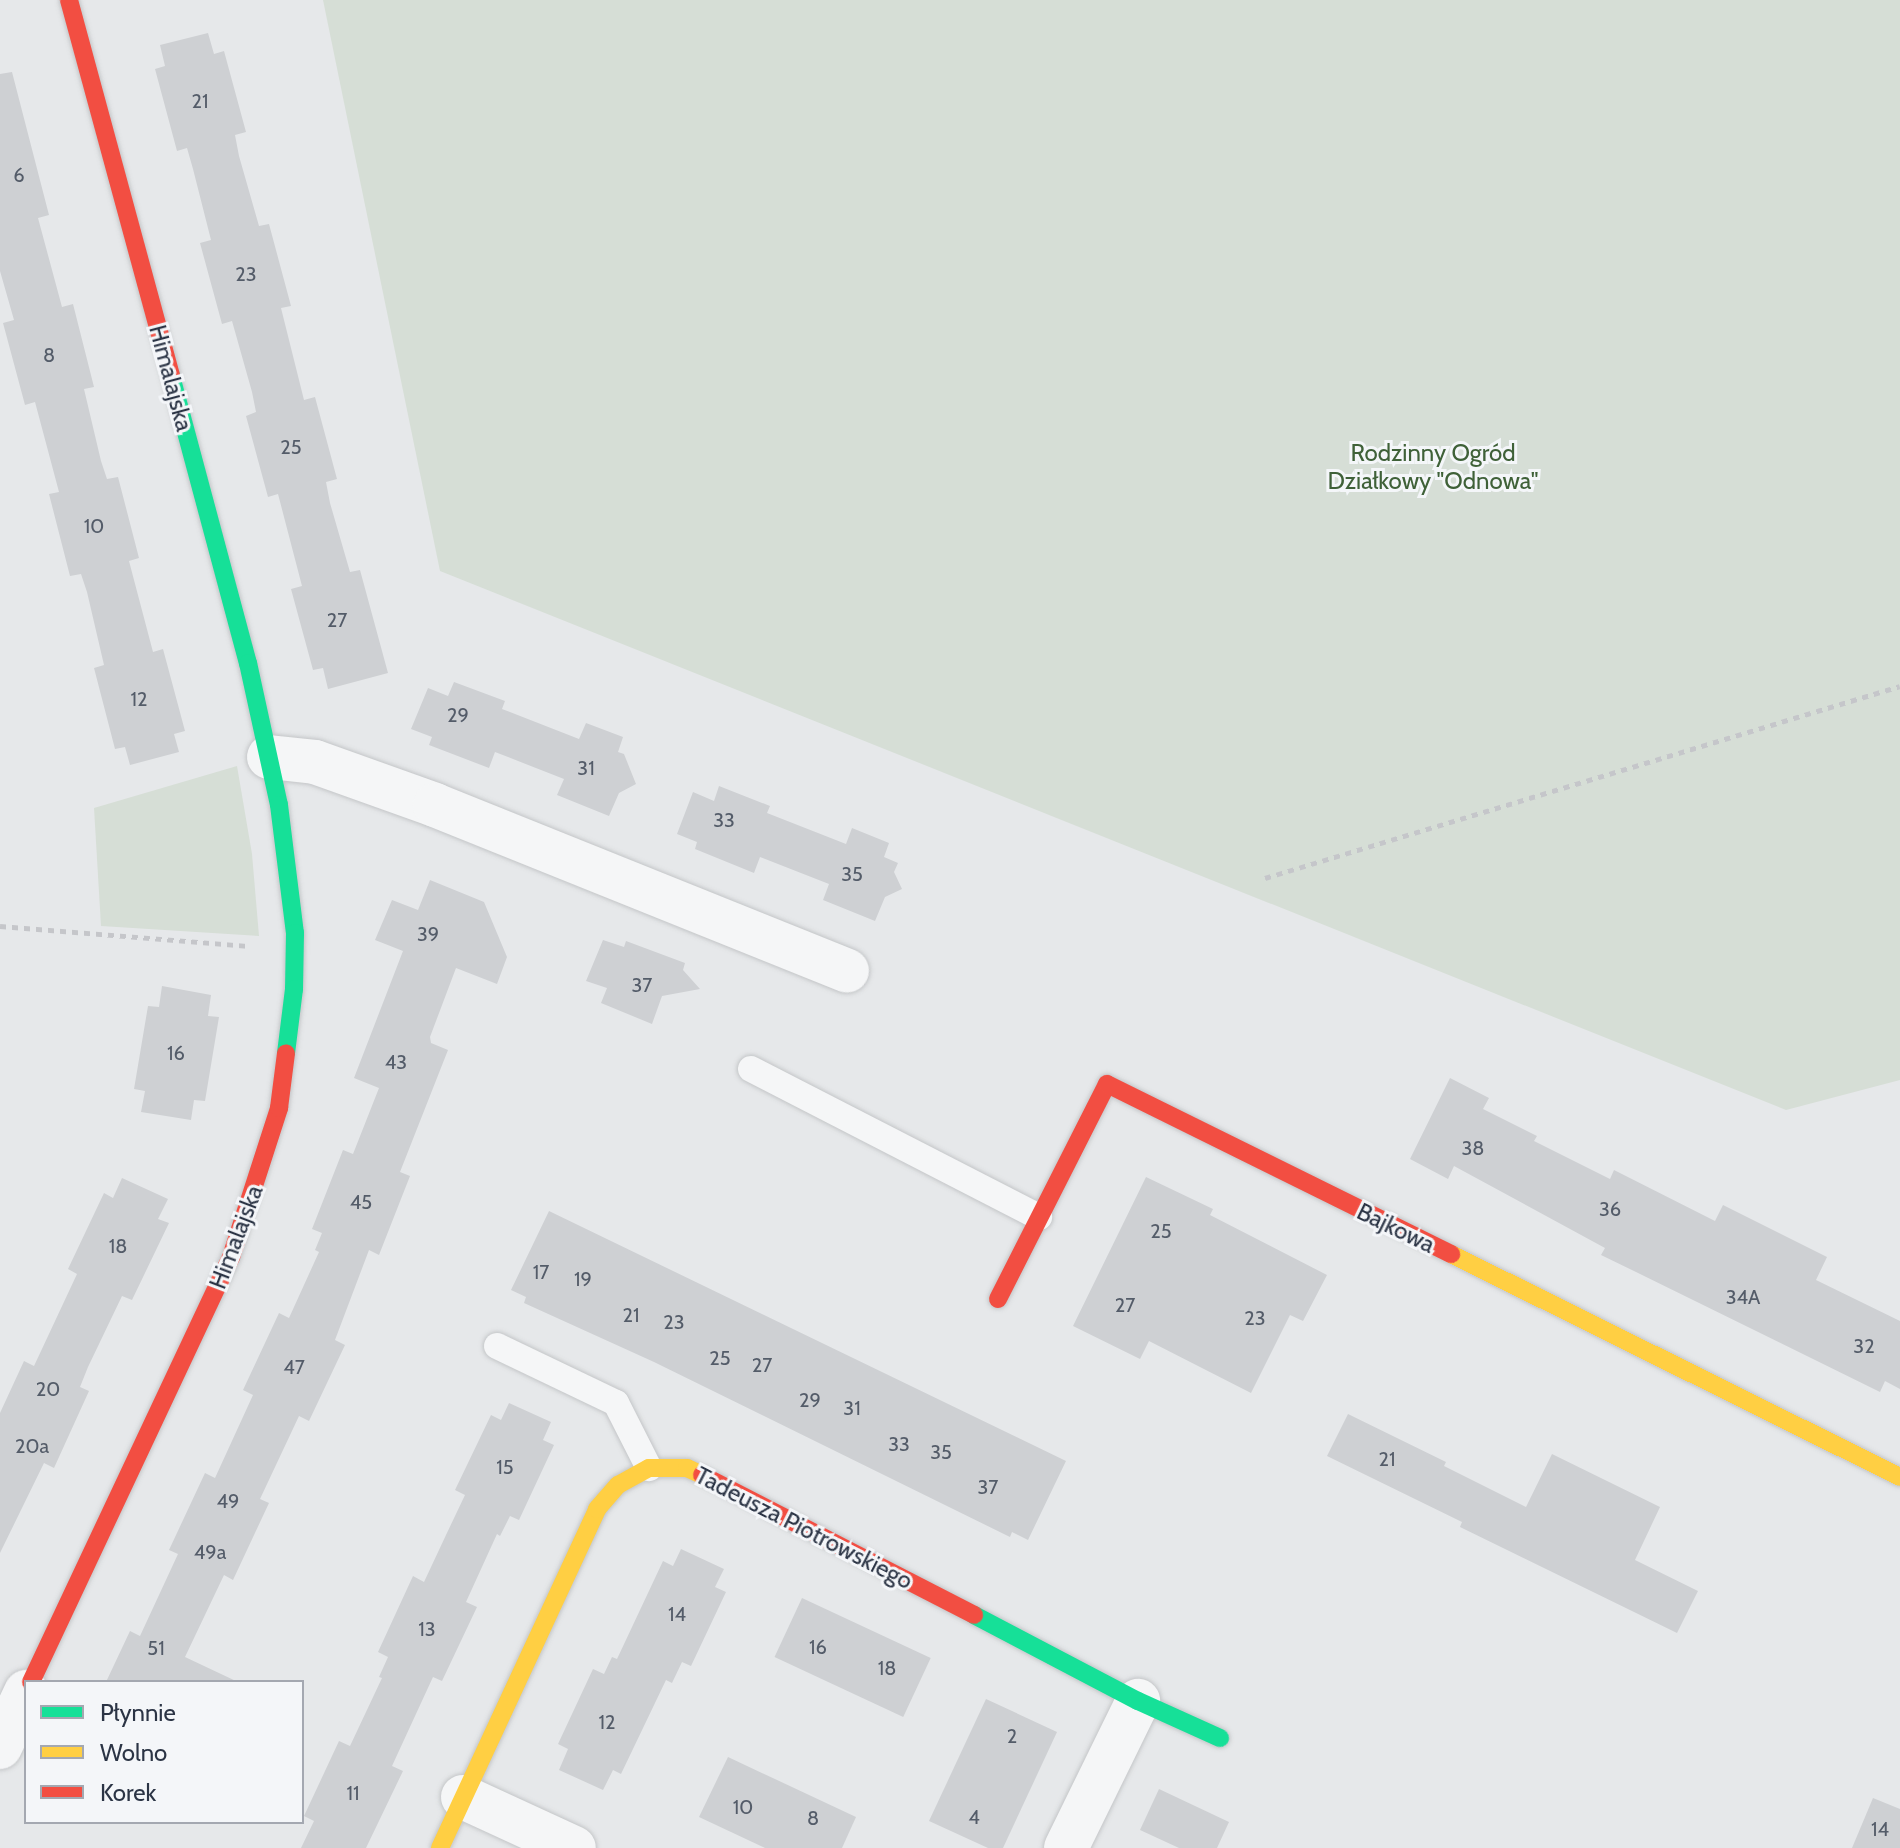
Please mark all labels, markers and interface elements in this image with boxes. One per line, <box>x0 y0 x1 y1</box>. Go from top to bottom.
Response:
house number: 21 <box>192 89 208 113</box>
house number: 6 <box>13 163 25 187</box>
house number: 23 <box>235 262 257 286</box>
street label: Himalajska <box>143 322 199 434</box>
house number: 8 <box>43 343 55 367</box>
house number: 25 <box>280 435 302 459</box>
park label: Rodzinny Ogród Działkowy "Odnowa" <box>1327 439 1539 495</box>
house number: 10 <box>84 514 104 538</box>
house number: 27 <box>327 608 347 632</box>
house number: 12 <box>131 687 147 711</box>
house number: 29 <box>447 703 469 727</box>
house number: 31 <box>577 756 595 780</box>
house number: 33 <box>713 808 735 832</box>
house number: 35 <box>841 862 863 886</box>
house number: 39 <box>417 922 439 946</box>
house number: 37 <box>632 973 652 997</box>
house number: 16 <box>167 1041 185 1065</box>
house number: 43 <box>385 1050 407 1074</box>
house number: 38 <box>1462 1136 1484 1160</box>
street label: Himalajska <box>203 1181 269 1293</box>
house number: 45 <box>350 1190 372 1214</box>
street label: Bajkowa <box>1352 1197 1440 1259</box>
house number: 36 <box>1599 1197 1621 1221</box>
house number: 25 <box>1150 1219 1172 1243</box>
house number: 18 <box>109 1234 127 1258</box>
house number: 17 <box>533 1260 549 1284</box>
house number: 19 <box>574 1267 592 1291</box>
house number: 34A <box>1726 1285 1760 1309</box>
house number: 27 <box>1115 1293 1135 1317</box>
house number: 21 <box>623 1303 639 1327</box>
house number: 23 <box>1244 1306 1266 1330</box>
house number: 23 <box>663 1310 685 1334</box>
house number: 32 <box>1853 1334 1875 1358</box>
house number: 25 <box>709 1346 731 1370</box>
house number: 27 <box>752 1353 772 1377</box>
house number: 47 <box>283 1355 305 1379</box>
house number: 20 <box>36 1377 60 1401</box>
house number: 29 <box>799 1388 821 1412</box>
house number: 31 <box>843 1396 861 1420</box>
house number: 33 <box>888 1432 910 1456</box>
house number: 20a <box>15 1434 49 1458</box>
house number: 35 <box>930 1440 952 1464</box>
house number: 21 <box>1379 1447 1395 1471</box>
house number: 15 <box>496 1455 514 1479</box>
street label: Tadeusza Piotrowskiego <box>691 1461 917 1595</box>
house number: 37 <box>978 1475 998 1499</box>
house number: 49 <box>217 1489 239 1513</box>
house number: 49a <box>194 1540 226 1564</box>
house number: 14 <box>668 1602 686 1626</box>
house number: 13 <box>418 1617 436 1641</box>
house number: 16 <box>809 1635 827 1659</box>
house number: 51 <box>147 1636 165 1660</box>
house number: 18 <box>878 1656 896 1680</box>
legend <box>24 1680 304 1824</box>
text: Płynnie <box>100 1698 176 1727</box>
house number: 12 <box>599 1710 615 1734</box>
house number: 2 <box>1007 1724 1017 1748</box>
text: Wolno <box>100 1738 167 1767</box>
text: Korek <box>100 1778 156 1807</box>
house number: 11 <box>346 1781 360 1805</box>
house number: 10 <box>733 1795 753 1819</box>
house number: 4 <box>968 1805 980 1829</box>
house number: 8 <box>807 1806 819 1830</box>
house number: 14 <box>1871 1817 1889 1841</box>

